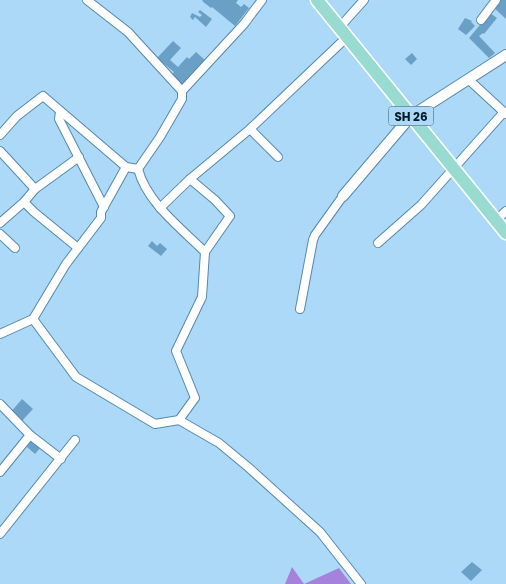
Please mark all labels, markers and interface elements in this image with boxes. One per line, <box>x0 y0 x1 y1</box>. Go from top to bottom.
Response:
road number: SH 26 <box>388 106 434 125</box>

